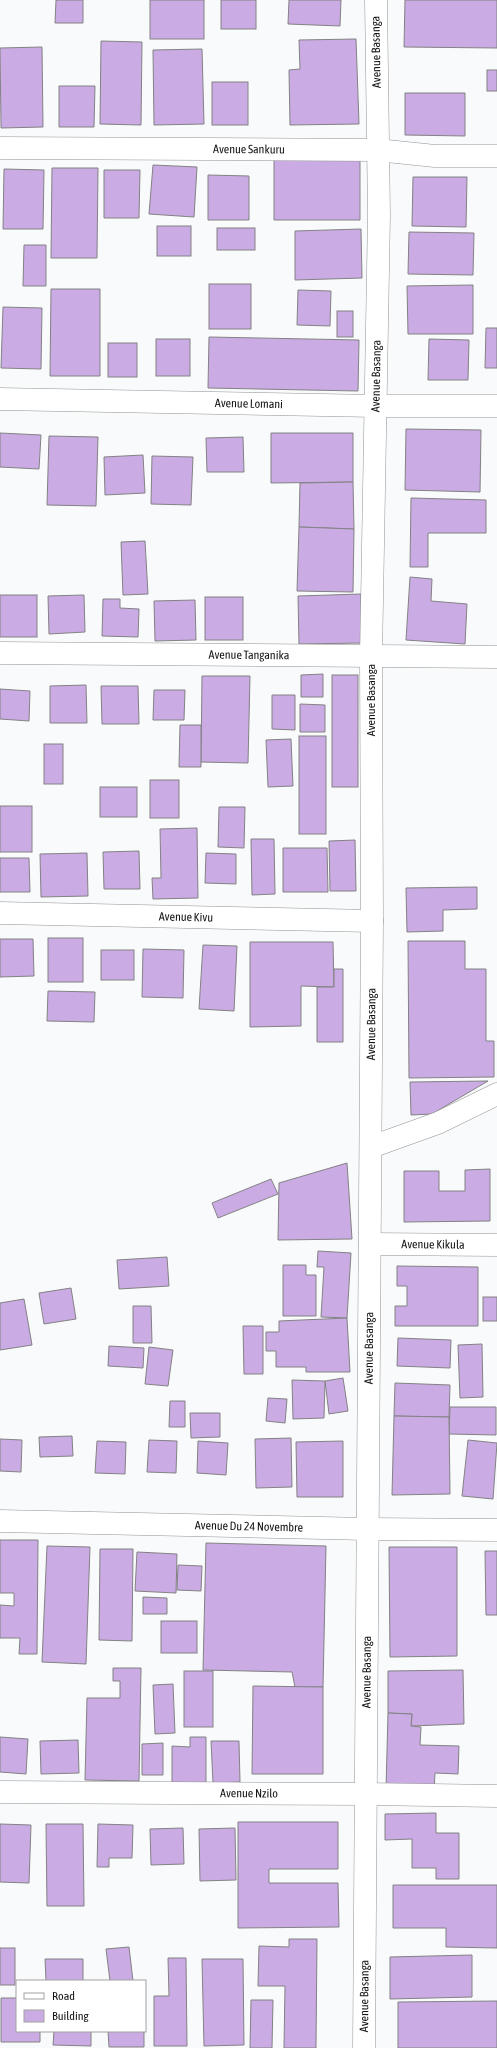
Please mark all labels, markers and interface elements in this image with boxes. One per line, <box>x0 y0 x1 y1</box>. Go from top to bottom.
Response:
street label: Avenue Basanga <box>368 16 384 88</box>
street label: Avenue Sankuru <box>213 142 285 157</box>
street label: Avenue Basanga <box>368 340 384 412</box>
street label: Avenue Lomani <box>215 396 283 411</box>
street label: Avenue Tanganika <box>209 648 289 662</box>
street label: Avenue Basanga <box>364 664 378 736</box>
street label: Avenue Kivu <box>159 909 213 925</box>
street label: Avenue Basanga <box>364 988 379 1060</box>
street label: Avenue Kikula <box>401 1237 465 1252</box>
street label: Avenue Basanga <box>362 1312 376 1384</box>
street label: Avenue Du 24 Novembre <box>195 1518 303 1535</box>
street label: Avenue Basanga <box>359 1636 374 1708</box>
street label: Avenue Nzilo <box>220 1786 278 1801</box>
street label: Avenue Basanga <box>357 1960 372 2032</box>
legend <box>16 1980 146 2032</box>
text: Road <box>52 1989 75 2003</box>
text: Building <box>52 2009 90 2023</box>

